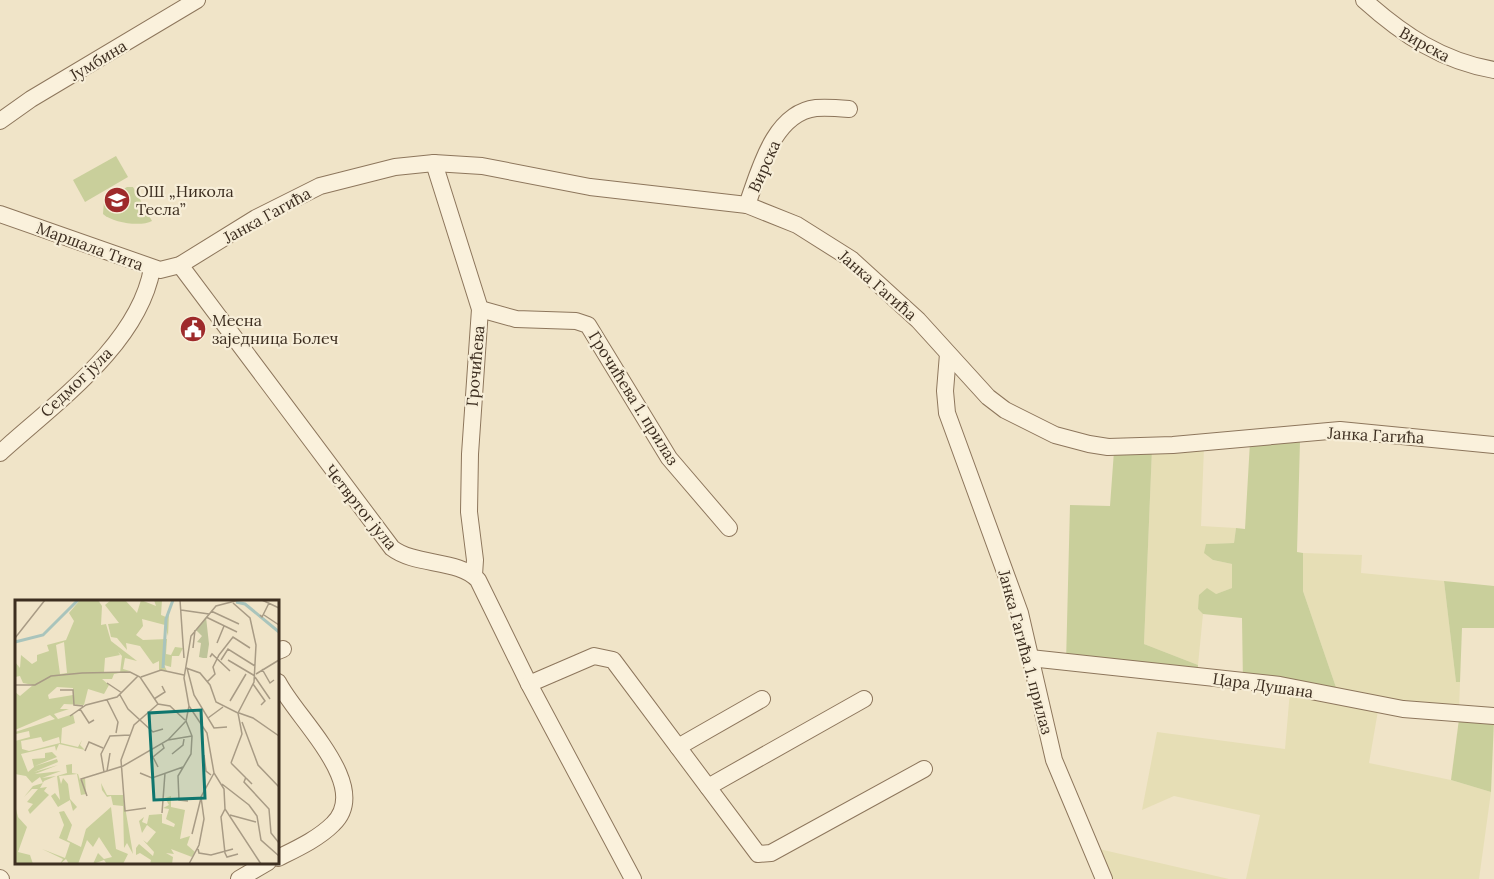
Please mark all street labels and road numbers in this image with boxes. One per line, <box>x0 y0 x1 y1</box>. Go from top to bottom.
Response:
street label: Вирска <box>1396 22 1454 66</box>
street label: Јумбина <box>65 35 130 85</box>
street label: Вирска <box>744 137 784 195</box>
street label: Јанка Гагића <box>219 183 314 248</box>
street label: Маршала Тита <box>34 217 146 275</box>
street label: Јанка Гагића <box>834 245 921 324</box>
street label: Грочићева <box>461 325 489 407</box>
street label: Грочићева 1. прилаз <box>585 327 683 469</box>
street label: Седмог јула <box>36 343 116 421</box>
street label: Јанка Гагића <box>1326 422 1425 448</box>
street label: Четвртог јула <box>320 460 402 554</box>
street label: Јанка Гагића 1. прилаз <box>994 567 1058 736</box>
street label: Цара Душана <box>1211 668 1315 702</box>

